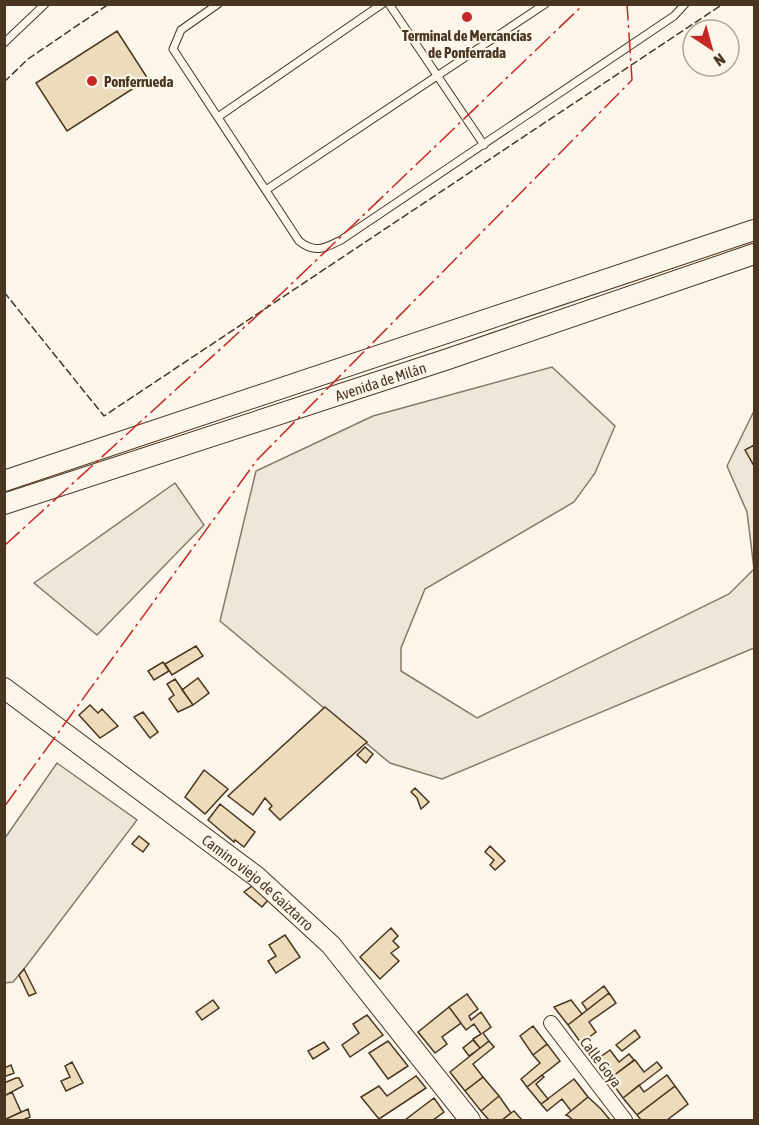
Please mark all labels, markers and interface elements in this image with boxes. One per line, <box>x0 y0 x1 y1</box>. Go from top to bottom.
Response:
marker: Terminal de Mercancías de Ponferrada <box>460 10 474 24</box>
north arrow <box>681 18 741 78</box>
place label: Terminal de Mercancías de Ponferrada <box>402 27 533 61</box>
text: N <box>711 50 729 70</box>
place label: Ponferrueda <box>104 73 173 90</box>
marker: Ponferrueda <box>85 74 99 88</box>
street label: Avenida de Milán <box>333 358 428 404</box>
street label: Camino viejo de Gaiztarro <box>199 831 318 934</box>
street label: Calle Goya <box>577 1034 625 1090</box>

